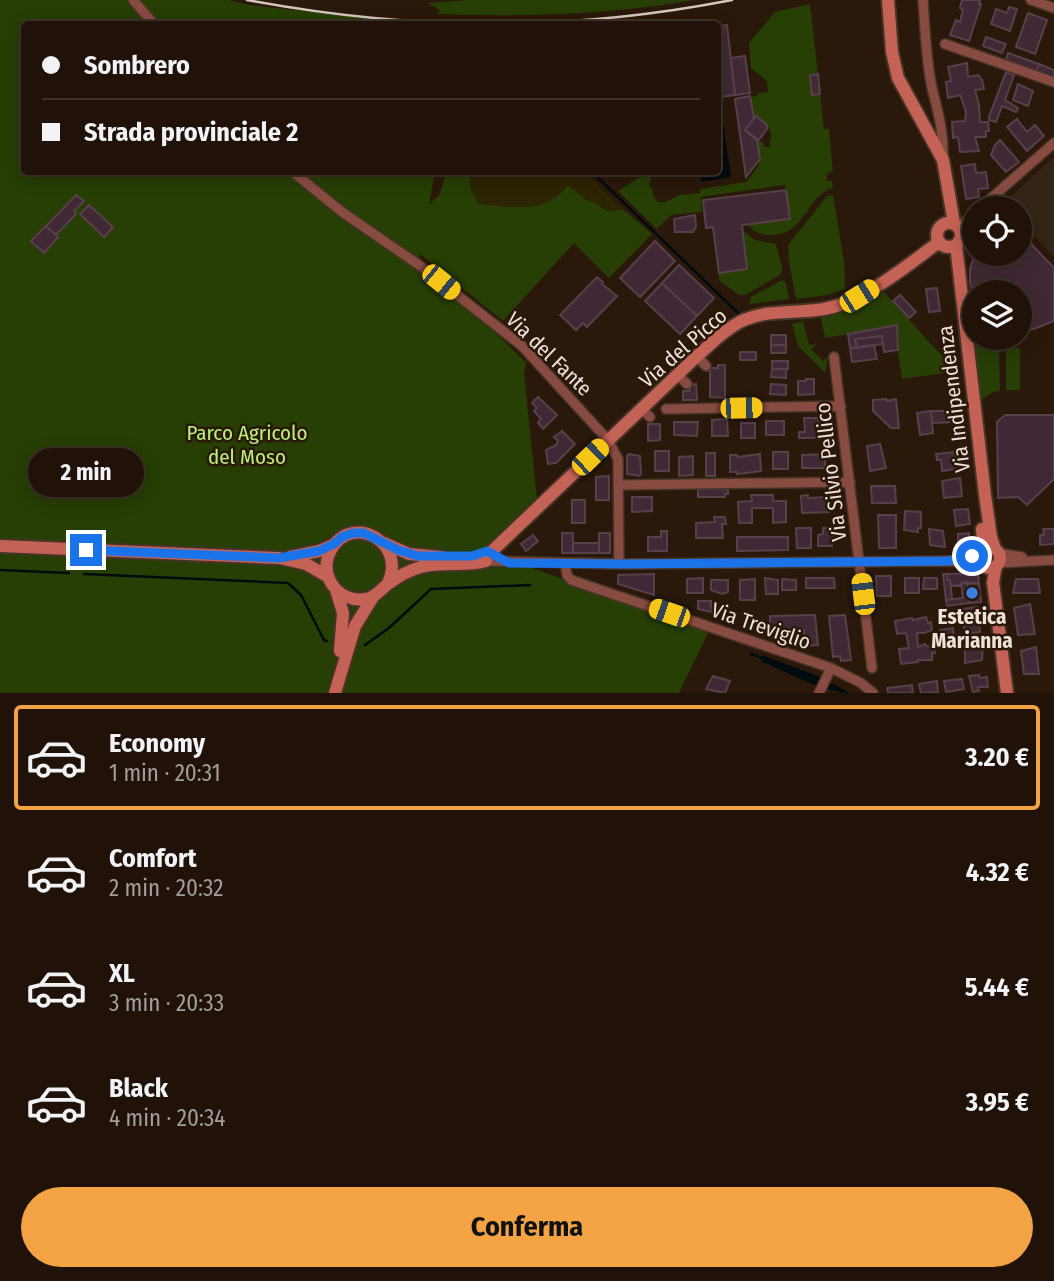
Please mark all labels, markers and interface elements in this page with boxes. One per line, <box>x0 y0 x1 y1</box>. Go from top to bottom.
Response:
text: Sombrero <box>84 50 190 81</box>
text: Strada provinciale 2 <box>84 117 298 148</box>
map controls <box>962 196 1032 350</box>
button: locate <box>962 196 1032 266</box>
car <box>419 261 464 303</box>
car <box>836 276 883 316</box>
button: layers <box>962 280 1032 350</box>
street label: Via del Picco <box>634 303 732 393</box>
street label: Via del Fante <box>501 307 597 401</box>
street label: Via Indipendenza <box>932 324 976 474</box>
car <box>720 397 763 419</box>
street label: Via Silvio Pellico <box>810 401 852 543</box>
park label: Parco Agricolo del Moso <box>186 420 308 470</box>
car <box>568 435 613 479</box>
callout: 2 min <box>28 448 144 498</box>
text: 2 min <box>61 458 112 486</box>
route end <box>70 534 102 566</box>
route start <box>956 540 988 572</box>
car <box>851 572 876 616</box>
marker: Estetica Marianna <box>964 585 980 601</box>
car <box>646 596 693 630</box>
street label: Via Treviglio <box>708 597 814 655</box>
place label: Estetica Marianna <box>931 604 1013 654</box>
icon: car <box>25 726 88 789</box>
text: Economy <box>109 728 205 759</box>
text: 3.20 € <box>965 742 1029 773</box>
text: 1 min · 20:31 <box>109 759 221 787</box>
icon: car <box>25 841 88 904</box>
text: Comfort <box>109 843 197 874</box>
text: 4.32 € <box>966 857 1029 888</box>
text: 2 min · 20:32 <box>109 874 223 902</box>
icon: car <box>25 956 88 1019</box>
text: XL <box>109 958 135 989</box>
text: 5.44 € <box>965 972 1029 1003</box>
text: 3 min · 20:33 <box>109 989 224 1017</box>
icon: car <box>25 1071 88 1134</box>
text: Black <box>109 1073 168 1104</box>
text: 3.95 € <box>966 1087 1029 1118</box>
text: 4 min · 20:34 <box>109 1104 225 1132</box>
button: Conferma <box>21 1187 1033 1267</box>

